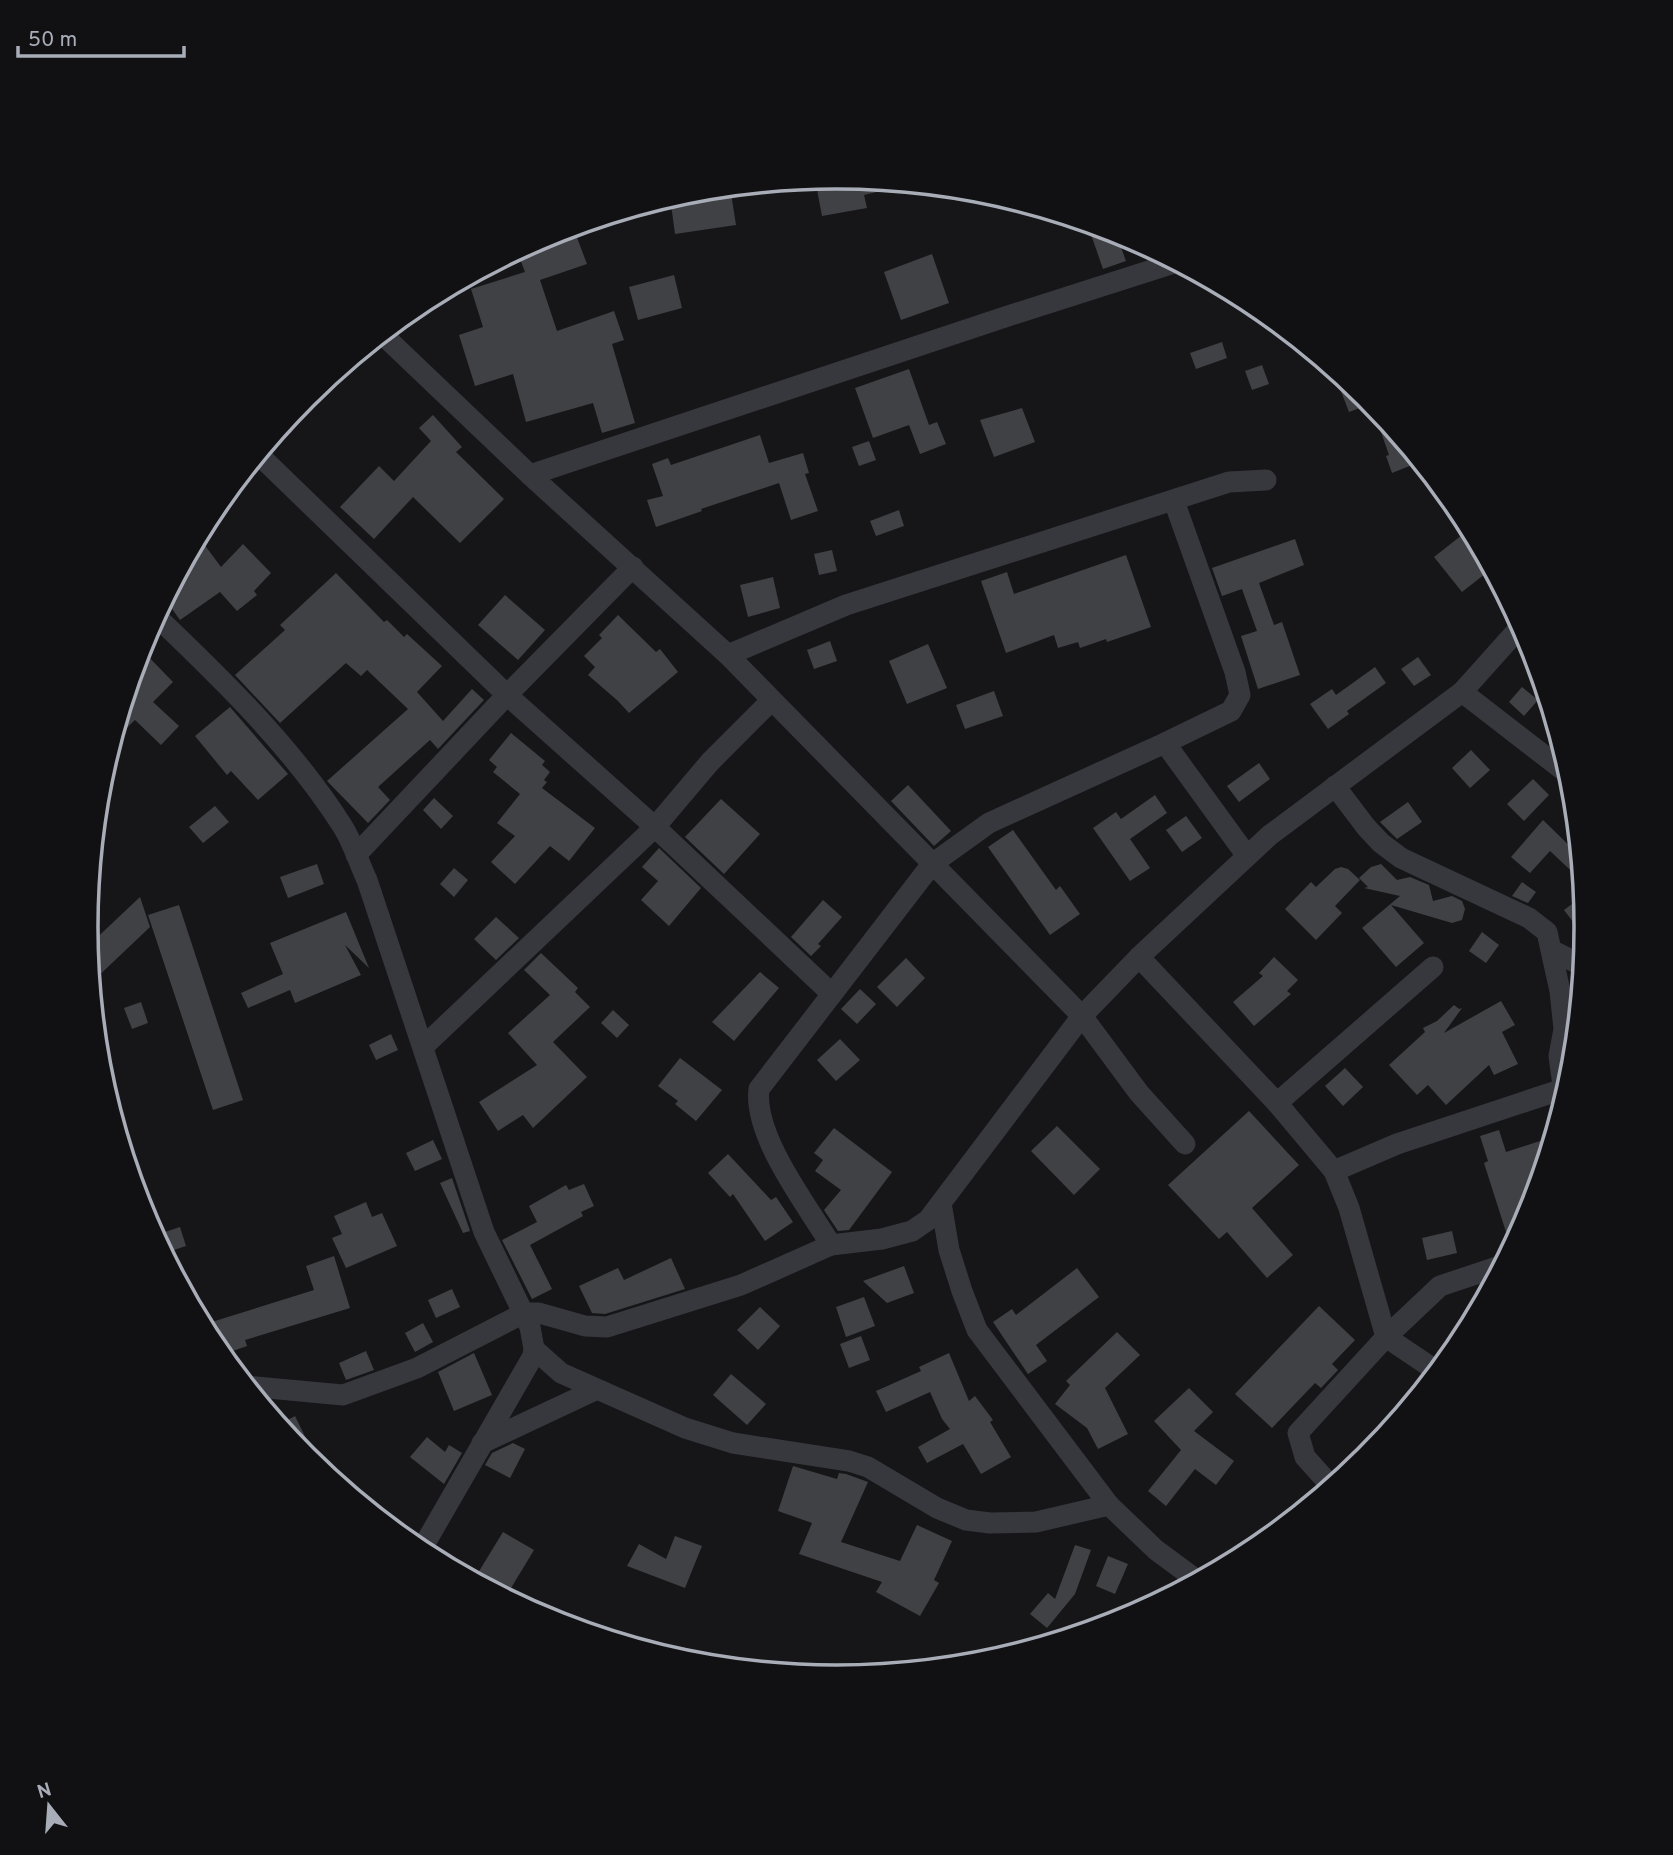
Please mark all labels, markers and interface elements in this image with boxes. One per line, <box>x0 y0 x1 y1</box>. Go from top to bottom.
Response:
scale bar <box>18 14 184 58</box>
text: 50 m <box>28 27 77 54</box>
north arrow <box>14 1771 84 1841</box>
text: N <box>35 1778 55 1805</box>

